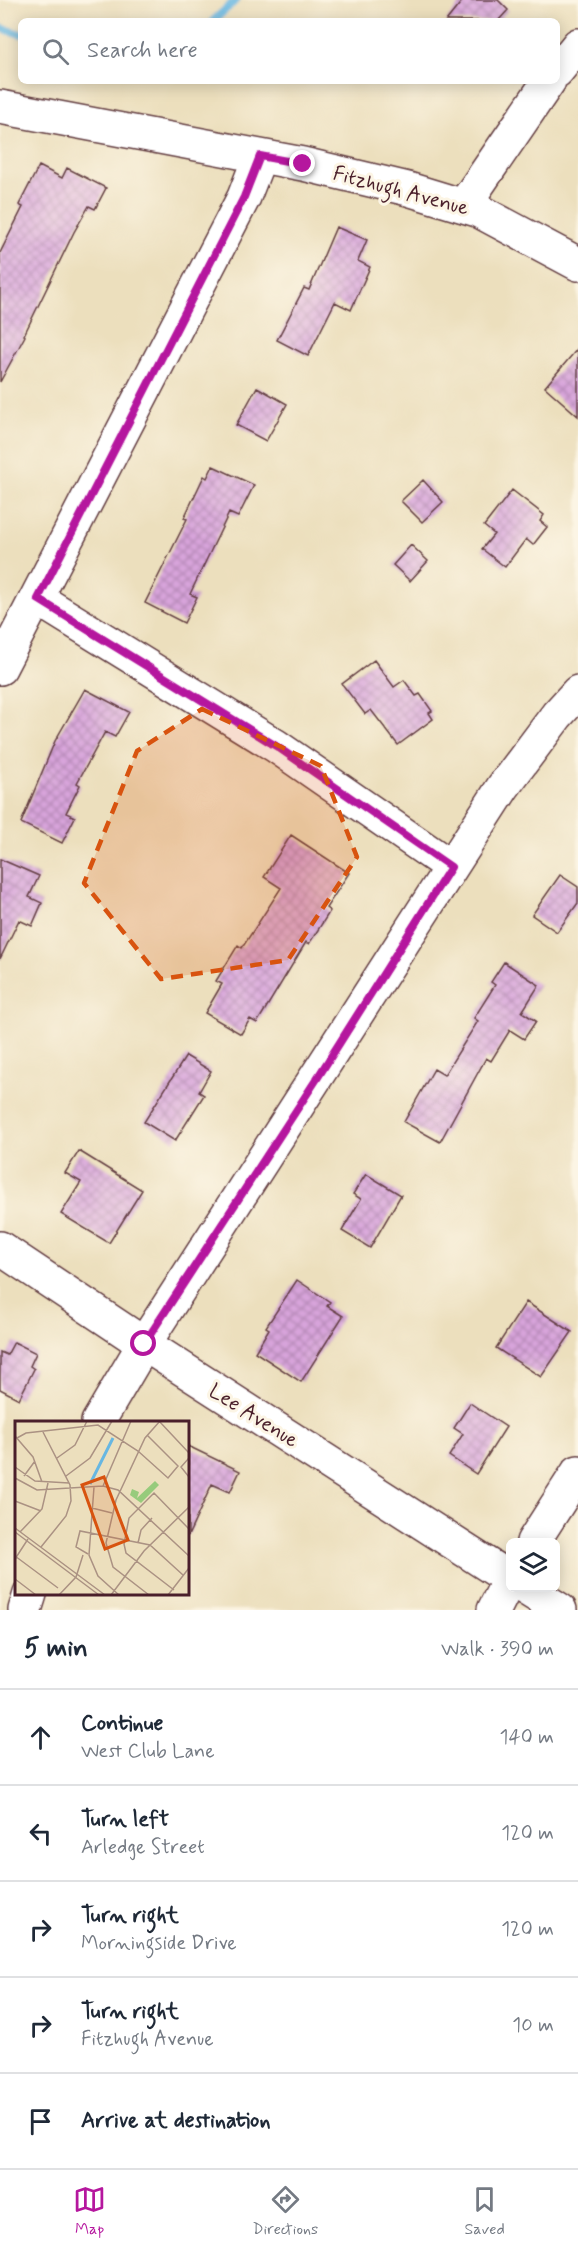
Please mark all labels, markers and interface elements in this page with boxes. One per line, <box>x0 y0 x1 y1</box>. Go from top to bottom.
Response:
search box <box>18 18 560 84</box>
icon: search <box>39 35 72 68</box>
text: Search here <box>87 37 198 65</box>
route end <box>289 150 315 176</box>
street label: Fitzhugh Avenue <box>329 159 472 224</box>
route start <box>130 1330 156 1356</box>
street label: Lee Avenue <box>203 1377 304 1454</box>
inset map <box>15 1421 189 1595</box>
map controls <box>506 1538 560 1592</box>
button: layers <box>506 1538 560 1592</box>
text: 5 min <box>24 1632 88 1666</box>
text: Walk · 390 m <box>441 1636 554 1663</box>
text: Continue <box>81 1710 163 1738</box>
icon: ahead <box>24 1721 57 1754</box>
text: 140 m <box>500 1724 554 1751</box>
text: West Club Lane <box>81 1738 215 1765</box>
text: Turn left <box>81 1806 169 1834</box>
icon: left <box>24 1817 57 1850</box>
text: 120 m <box>501 1820 554 1847</box>
text: Arledge Street <box>81 1834 205 1861</box>
text: Turn right <box>81 1902 179 1930</box>
icon: right <box>24 1913 57 1946</box>
text: 120 m <box>501 1916 554 1943</box>
text: Morningside Drive <box>81 1930 237 1957</box>
text: Turn right <box>81 1998 179 2026</box>
icon: right <box>24 2009 57 2042</box>
text: 10 m <box>512 2012 554 2039</box>
text: Fitzhugh Avenue <box>81 2026 214 2053</box>
icon: arrive <box>24 2105 57 2138</box>
text: Arrive at destination <box>81 2107 271 2135</box>
tab: Map <box>73 2183 106 2240</box>
tab: Directions <box>252 2183 318 2240</box>
tab: Saved <box>464 2183 505 2240</box>

